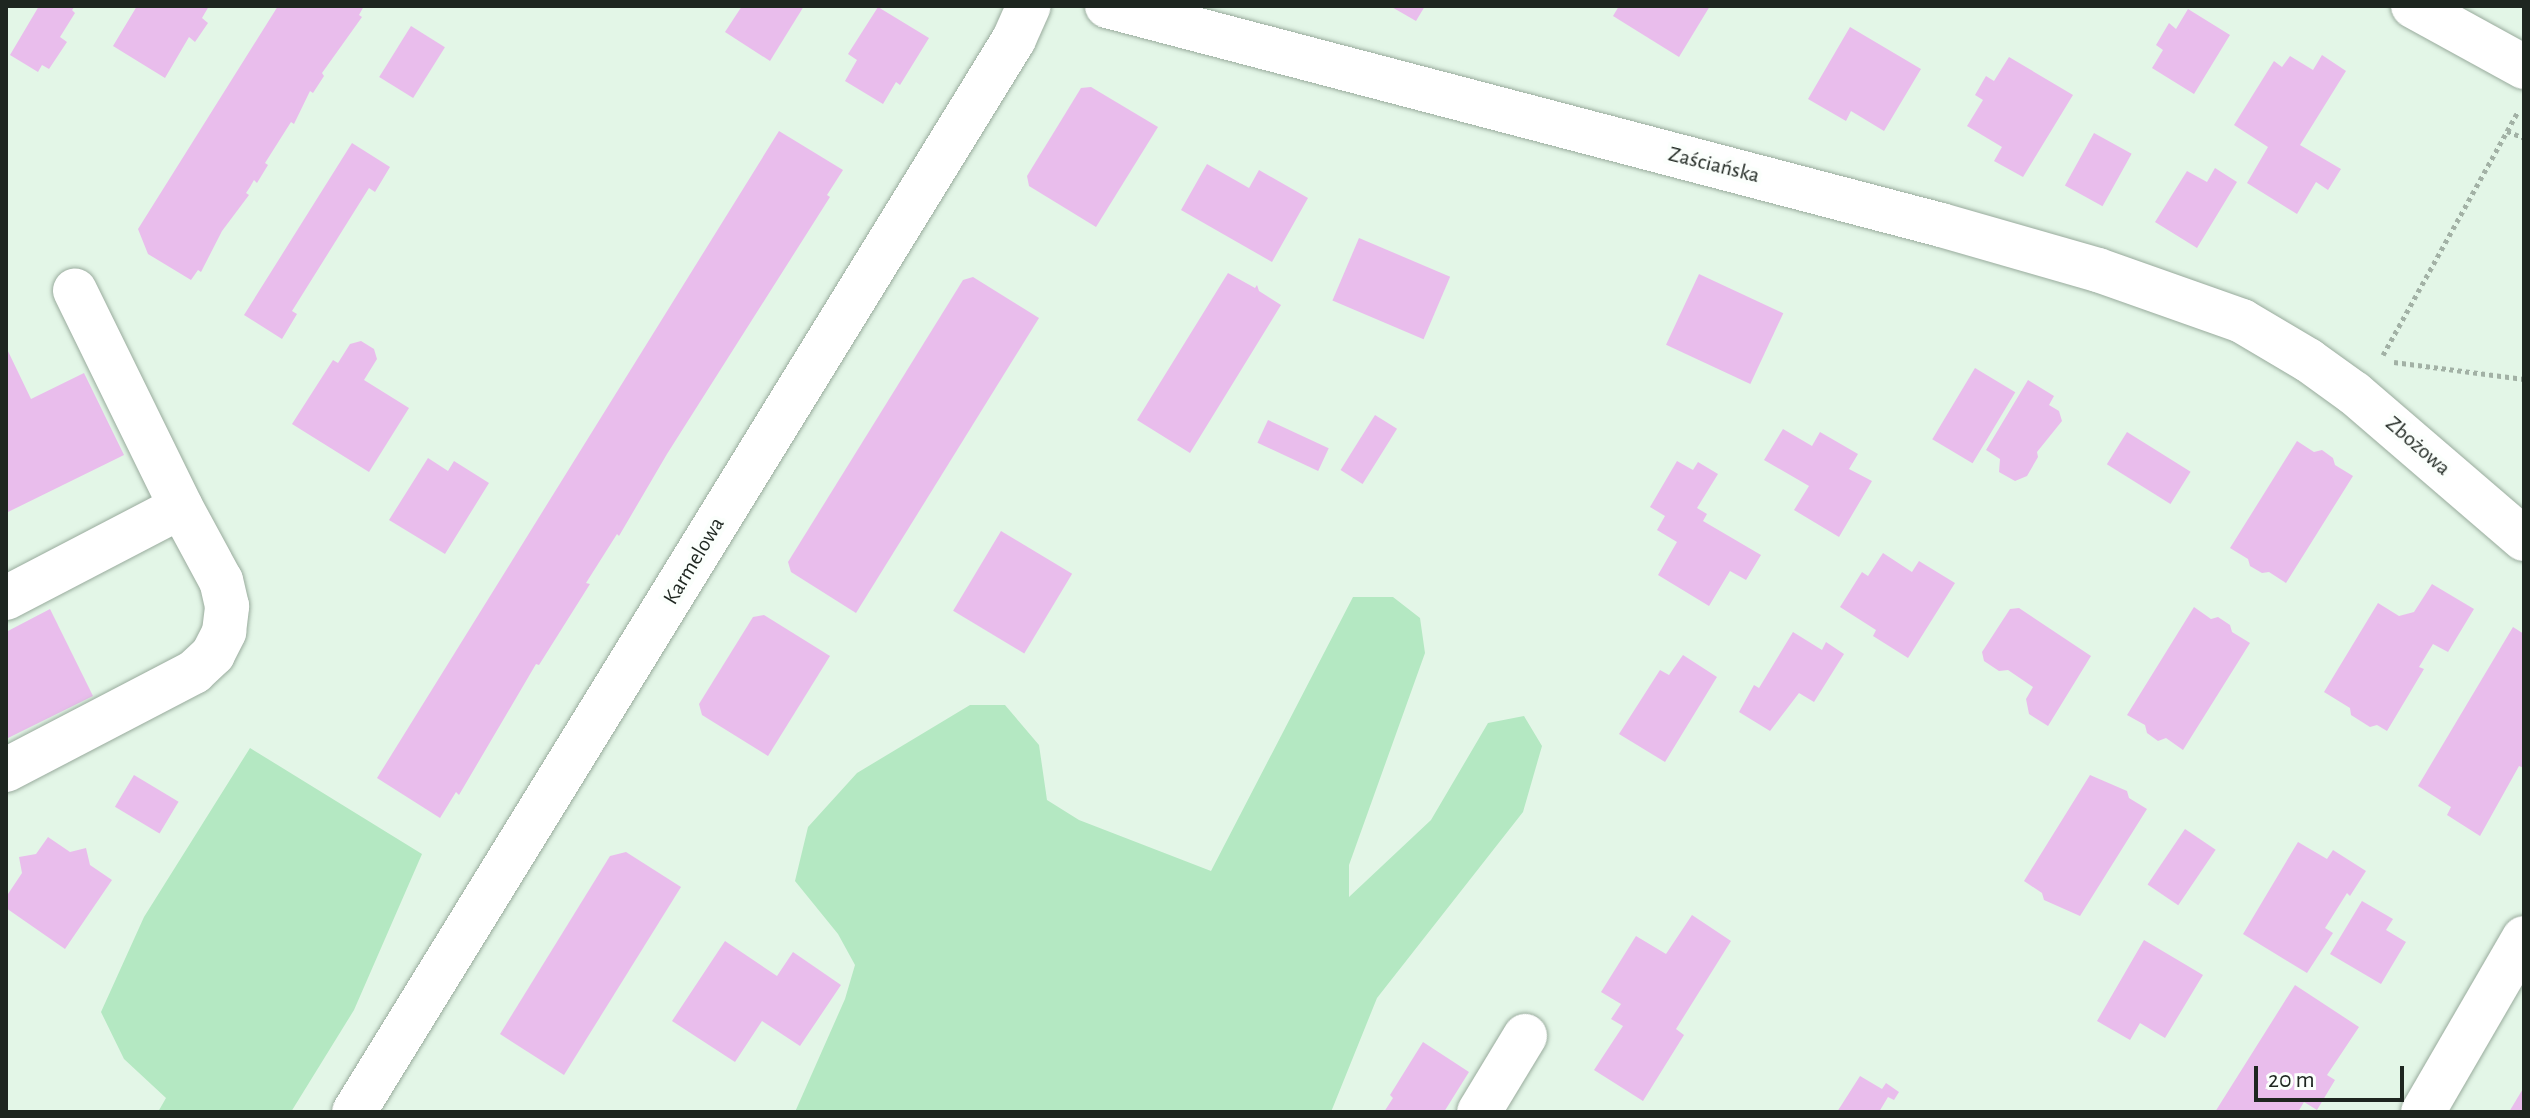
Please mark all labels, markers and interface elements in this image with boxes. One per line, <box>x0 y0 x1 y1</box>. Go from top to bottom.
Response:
street label: Zaściańska <box>1666 141 1762 189</box>
street label: Zbożowa <box>2380 411 2456 481</box>
street label: Karmelowa <box>658 513 730 609</box>
scale bar <box>2258 1050 2408 1100</box>
text: 20 m <box>2268 1068 2315 1092</box>

